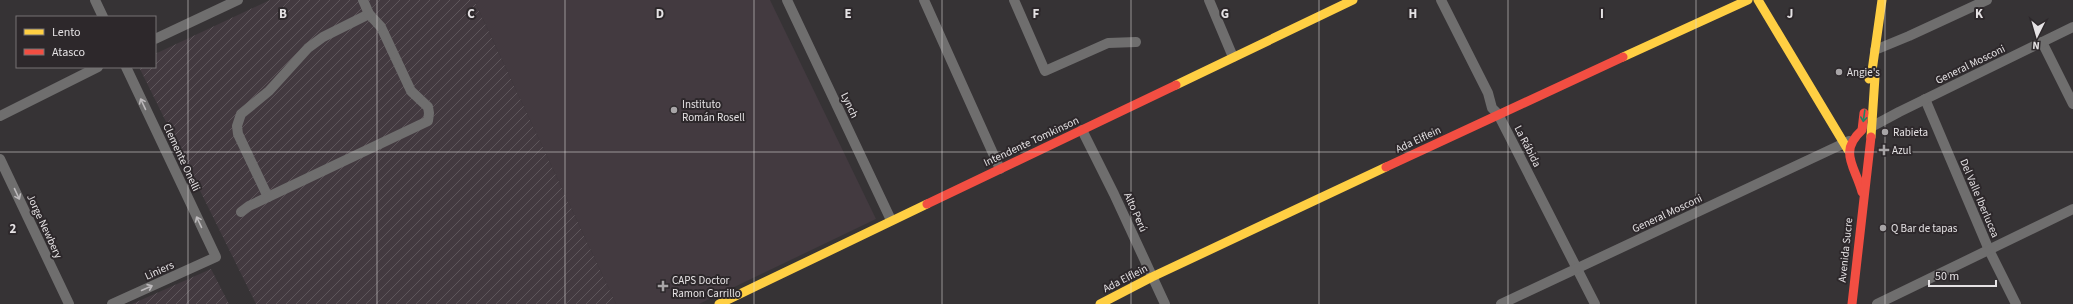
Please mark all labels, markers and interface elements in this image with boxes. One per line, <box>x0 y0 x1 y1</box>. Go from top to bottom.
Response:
text: B <box>279 5 287 23</box>
text: C <box>467 5 475 23</box>
text: D <box>656 5 664 23</box>
text: E <box>844 5 852 23</box>
text: F <box>1033 5 1040 23</box>
text: G <box>1221 5 1229 23</box>
text: H <box>1409 5 1417 23</box>
text: I <box>1600 5 1604 23</box>
text: J <box>1787 5 1793 23</box>
text: K <box>1975 5 1984 23</box>
legend <box>16 16 156 68</box>
north arrow <box>2017 16 2057 56</box>
text: Lento <box>52 24 81 41</box>
text: N <box>2032 38 2040 53</box>
street label: General Mosconi <box>1933 41 2008 88</box>
text: Atasco <box>52 44 85 61</box>
place label: Angie's <box>1847 65 1880 80</box>
marker: Angie's <box>1834 67 1844 77</box>
street label: Lynch <box>837 90 862 121</box>
place label: Instituto Román Rosell <box>682 97 745 125</box>
one-way arrow <box>139 99 146 111</box>
marker: Instituto Román Rosell <box>669 105 679 115</box>
one-way arrow <box>1860 109 1868 122</box>
street label: Intendente Tomkinson <box>981 113 1081 170</box>
street label: Clemente Onelli <box>159 121 204 194</box>
street label: Ada Elflein <box>1393 122 1443 157</box>
street label: La Rábida <box>1511 123 1545 170</box>
place label: Rabieta <box>1893 125 1928 140</box>
marker: Rabieta <box>1880 127 1890 137</box>
place label: Azul <box>1892 143 1912 158</box>
marker: Azul <box>1879 145 1889 155</box>
street label: Del Valle Iberlucea <box>1956 157 2003 240</box>
one-way arrow <box>14 188 21 200</box>
street label: Alto Perú <box>1120 190 1151 234</box>
street label: General Mosconi <box>1630 191 1705 236</box>
street label: Jorge Newbery <box>23 192 66 261</box>
one-way arrow <box>195 216 202 228</box>
street label: Avenida Sucre <box>1835 216 1856 283</box>
text: 2 <box>10 220 17 238</box>
place label: Q Bar de tapas <box>1891 221 1958 236</box>
marker: Q Bar de tapas <box>1878 223 1888 233</box>
street label: Liniers <box>142 257 177 284</box>
street label: Ada Elflein <box>1100 261 1150 296</box>
scale bar <box>1929 262 1996 288</box>
text: 50 m <box>1935 268 1959 285</box>
place label: CAPS Doctor Ramon Carrillo <box>672 273 741 301</box>
marker: CAPS Doctor Ramon Carrillo <box>657 280 669 292</box>
one-way arrow <box>141 284 153 291</box>

